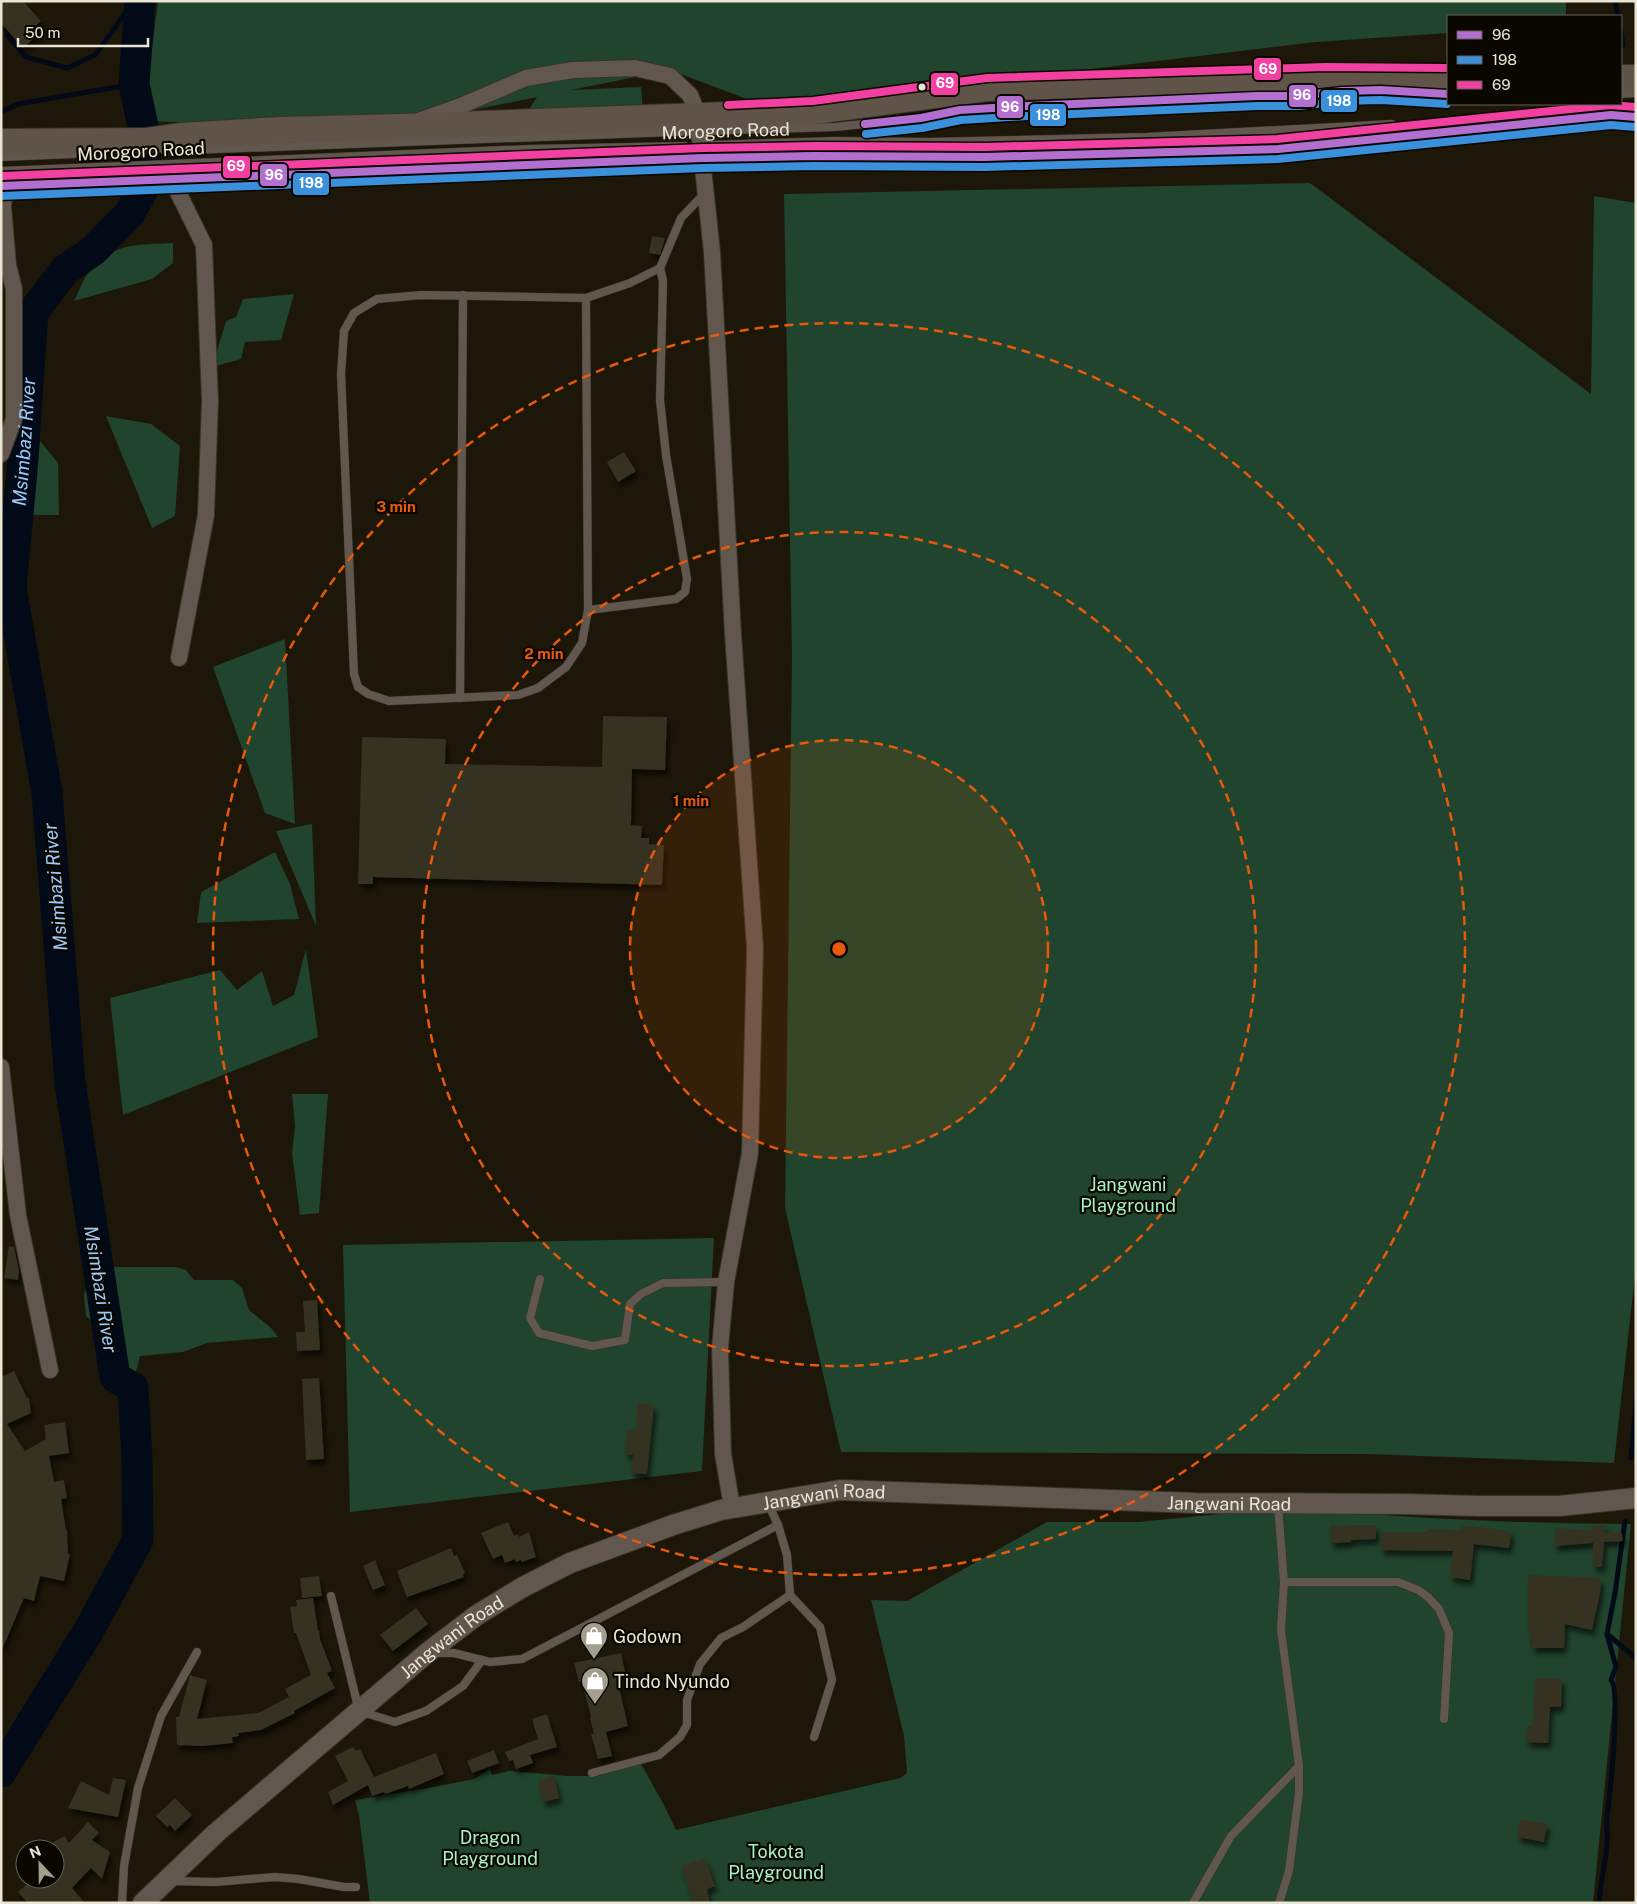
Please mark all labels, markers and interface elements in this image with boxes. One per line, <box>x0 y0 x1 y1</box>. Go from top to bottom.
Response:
scale bar <box>18 15 148 47</box>
legend <box>1447 15 1622 105</box>
text: 50 m <box>25 24 60 41</box>
text: 96 <box>1492 26 1511 43</box>
text: 198 <box>1492 51 1517 68</box>
line badge: 69 <box>1253 57 1282 81</box>
text: 69 <box>1259 61 1277 77</box>
line badge: 69 <box>930 72 959 96</box>
text: 69 <box>936 75 954 91</box>
text: 69 <box>1492 76 1511 93</box>
unlabelled marker <box>917 82 927 92</box>
line badge: 96 <box>1288 84 1317 108</box>
text: 96 <box>1293 87 1311 103</box>
line badge: 198 <box>1320 89 1358 113</box>
text: 198 <box>1327 93 1351 109</box>
line badge: 96 <box>996 95 1024 119</box>
text: 96 <box>1001 99 1019 115</box>
line badge: 198 <box>1029 103 1067 127</box>
text: 198 <box>1036 107 1060 123</box>
street label: Morogoro Road <box>661 118 790 143</box>
street label: Morogoro Road <box>77 137 205 165</box>
line badge: 69 <box>222 155 251 179</box>
text: 69 <box>227 158 245 174</box>
line badge: 96 <box>259 163 288 187</box>
text: 96 <box>265 167 283 183</box>
line badge: 198 <box>292 172 330 196</box>
text: 198 <box>299 175 323 191</box>
water label: Msimbazi River <box>8 376 39 507</box>
text: 3 min <box>376 498 416 515</box>
text: 2 min <box>524 645 564 662</box>
text: 1 min <box>673 792 709 809</box>
water label: Msimbazi River <box>38 821 72 952</box>
centre of rings <box>830 940 848 958</box>
park label: Jangwani Playground <box>1080 1174 1176 1216</box>
water label: Msimbazi River <box>80 1224 122 1355</box>
street label: Jangwani Road <box>761 1479 886 1513</box>
street label: Jangwani Road <box>1167 1491 1291 1514</box>
street label: Jangwani Road <box>395 1591 507 1682</box>
shop icon: Godown <box>579 1621 609 1660</box>
place label: Godown <box>613 1626 682 1647</box>
shop icon: Tindo Nyundo <box>580 1666 610 1705</box>
place label: Tindo Nyundo <box>614 1671 730 1692</box>
park label: Dragon Playground <box>442 1827 538 1869</box>
north arrow <box>15 1839 65 1889</box>
park label: Tokota Playground <box>728 1841 824 1883</box>
text: N <box>27 1842 43 1861</box>

